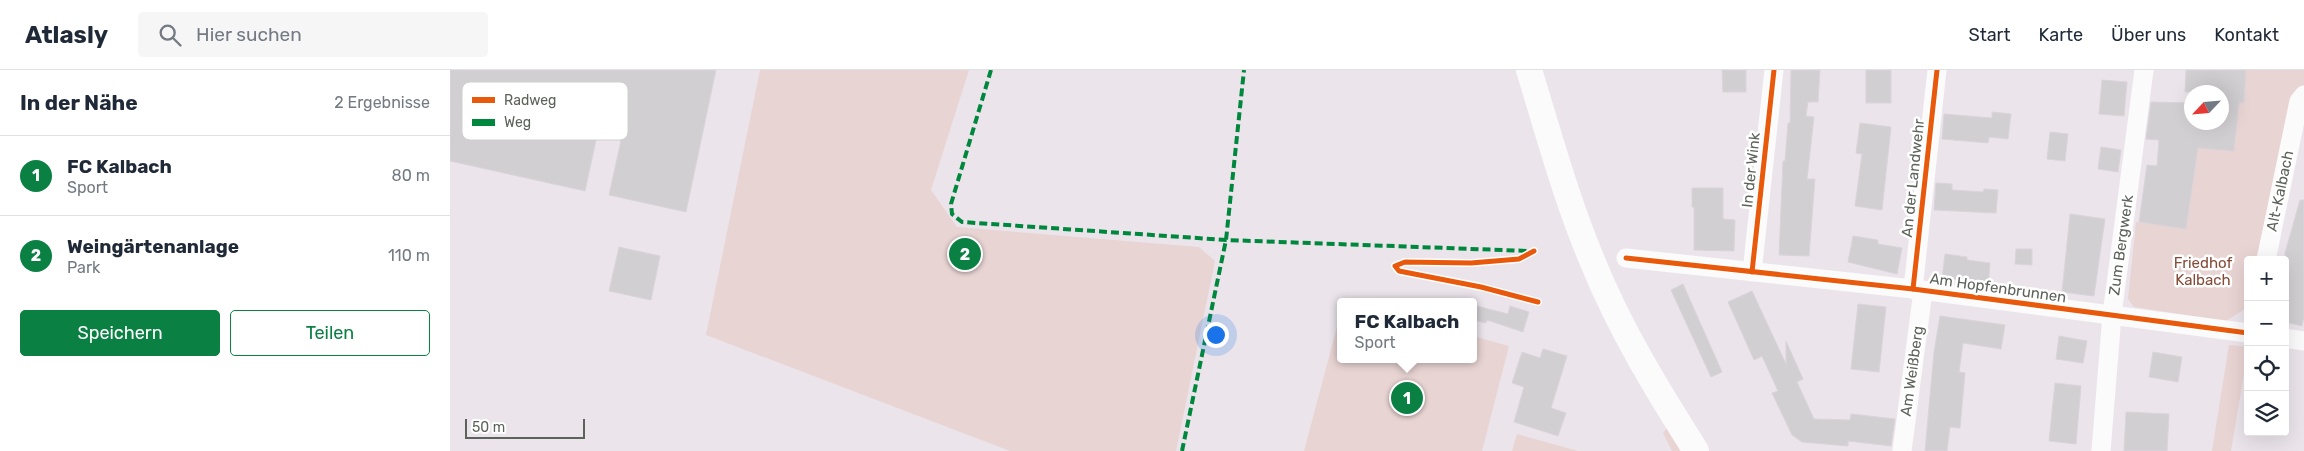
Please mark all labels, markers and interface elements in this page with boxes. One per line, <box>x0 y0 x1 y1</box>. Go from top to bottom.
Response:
search box <box>138 12 488 57</box>
text: Atlasly <box>25 21 108 49</box>
icon: search <box>156 21 184 49</box>
text: Hier suchen <box>196 23 302 46</box>
text: Start <box>1968 24 2011 46</box>
text: Karte <box>2039 24 2083 46</box>
text: Über uns <box>2111 24 2186 46</box>
text: Kontakt <box>2214 24 2279 46</box>
legend <box>462 82 628 140</box>
north arrow <box>2184 85 2229 130</box>
text: In der Nähe <box>20 90 138 115</box>
text: Radweg <box>504 92 556 109</box>
text: 2 Ergebnisse <box>334 93 430 112</box>
text: Weg <box>504 114 531 131</box>
street label: An der Landwehr <box>1898 118 1928 238</box>
street label: In der Wink <box>1738 131 1764 208</box>
street label: Alt-Kalbach <box>2263 149 2297 233</box>
text: FC Kalbach <box>67 155 172 178</box>
text: 1 <box>32 166 40 185</box>
text: 80 m <box>392 166 430 185</box>
text: Sport <box>67 178 108 197</box>
street label: Zum Bergwerk <box>2105 193 2137 296</box>
text: Weingärtenanlage <box>67 235 239 258</box>
pin: 2 <box>949 235 981 273</box>
text: 2 <box>31 246 41 265</box>
text: 110 m <box>388 246 430 265</box>
park label: Friedhof Kalbach <box>2174 254 2233 289</box>
map controls <box>2244 256 2289 436</box>
button: + <box>2244 256 2289 301</box>
text: Park <box>67 258 100 277</box>
street label: Am Hopfenbrunnen <box>1929 270 2067 306</box>
popup <box>1337 298 1477 363</box>
button: − <box>2244 301 2289 346</box>
button: Speichern <box>20 310 220 356</box>
button: Teilen <box>230 310 430 356</box>
text: FC Kalbach <box>1355 310 1459 333</box>
your location <box>1203 322 1229 348</box>
street label: Am Weißberg <box>1897 325 1927 417</box>
text: Sport <box>1355 333 1396 352</box>
button: locate <box>2244 346 2289 391</box>
pin: 1 <box>1391 379 1423 417</box>
button: layers <box>2244 391 2289 436</box>
scale bar <box>465 416 585 439</box>
text: 50 m <box>472 419 505 436</box>

